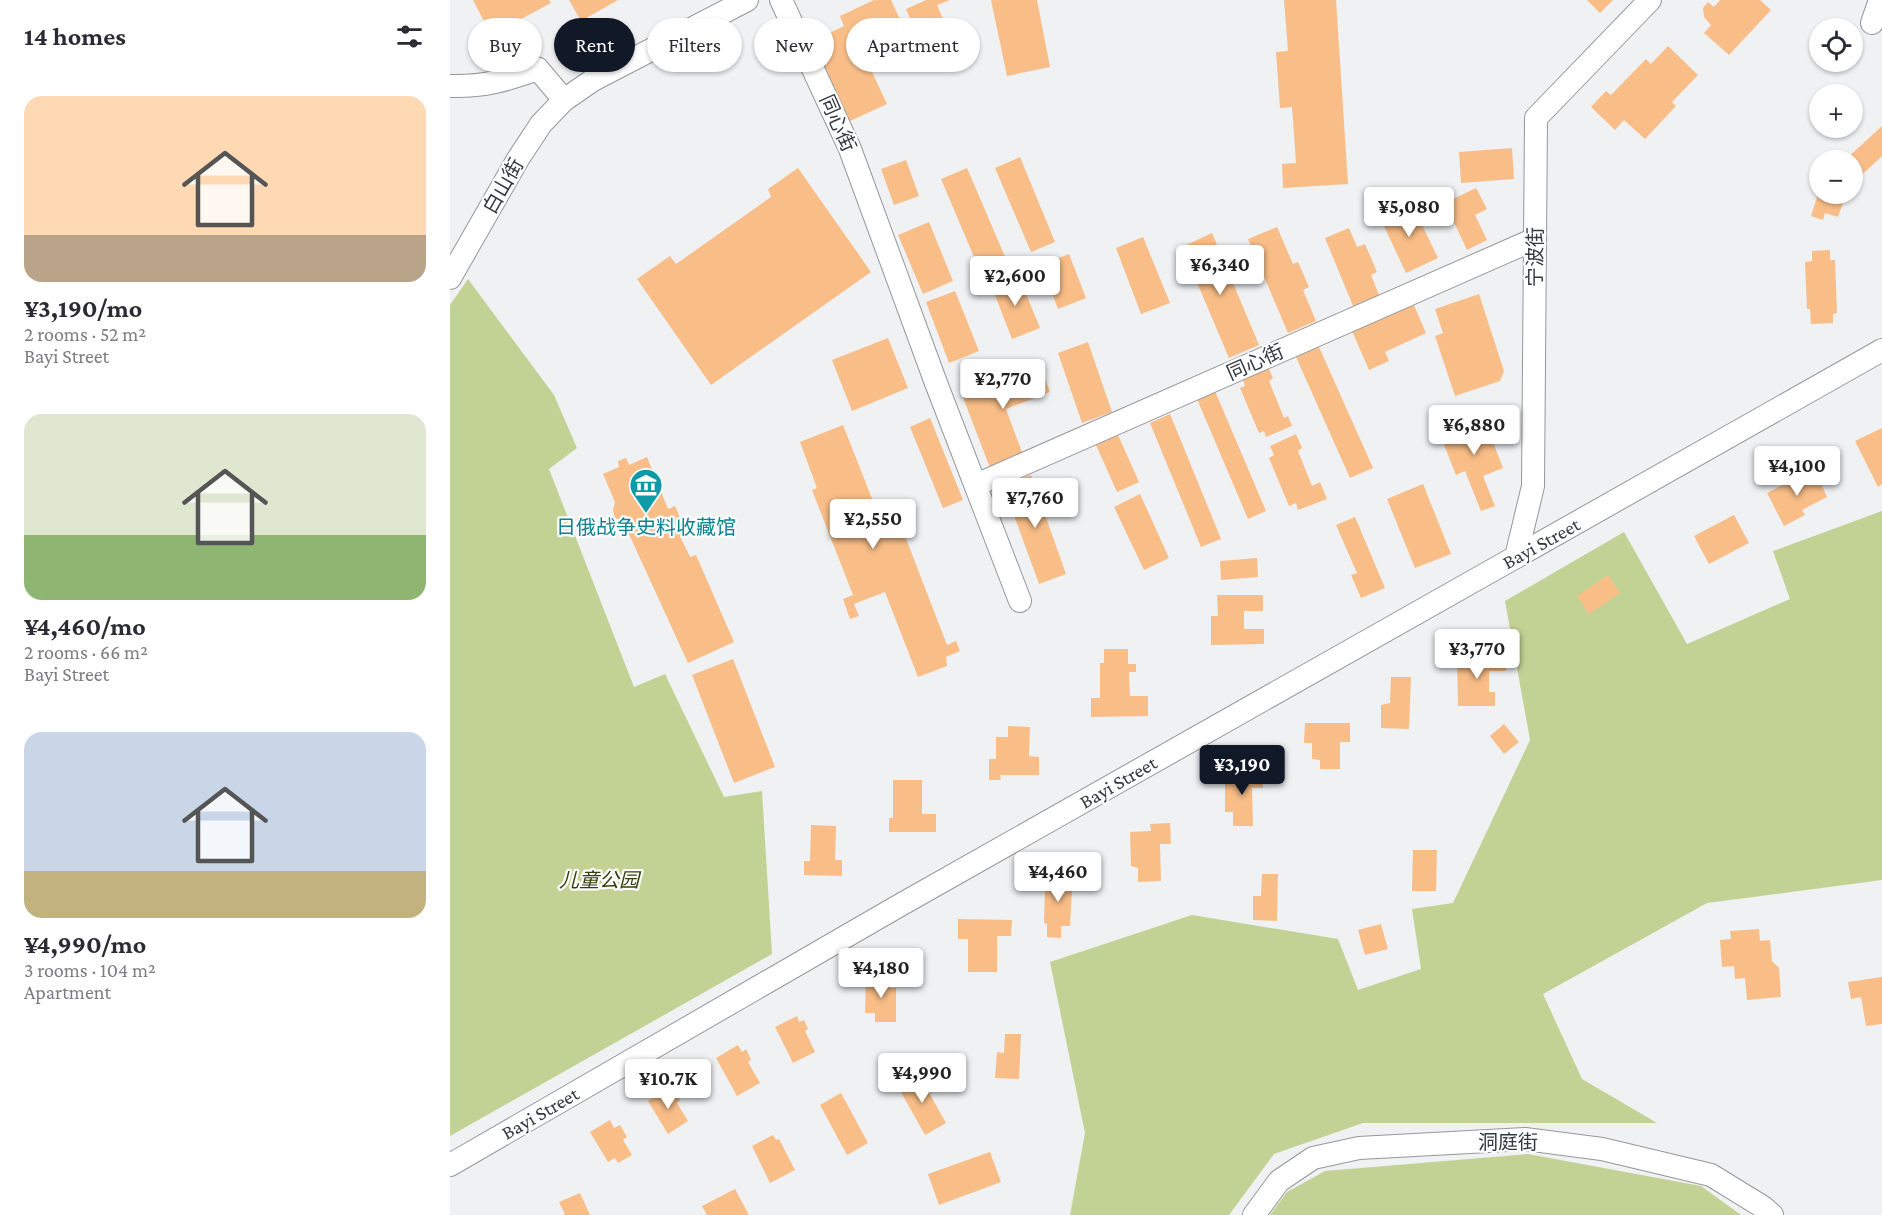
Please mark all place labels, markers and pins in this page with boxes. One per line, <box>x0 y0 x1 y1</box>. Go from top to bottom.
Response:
pin: ¥5,080 <box>1360 187 1458 238</box>
pin: ¥6,340 <box>1171 245 1269 296</box>
pin: ¥2,600 <box>966 256 1064 307</box>
pin: ¥2,770 <box>954 359 1052 410</box>
pin: ¥6,880 <box>1425 405 1523 456</box>
pin: ¥4,100 <box>1748 446 1846 497</box>
museum icon: 日俄战争史料收藏馆 <box>628 467 664 514</box>
pin: ¥7,760 <box>986 478 1084 529</box>
pin: ¥2,550 <box>824 499 922 550</box>
place label: 日俄战争史料收藏馆 <box>556 516 736 538</box>
pin: ¥3,770 <box>1428 629 1526 680</box>
pin: ¥3,190 <box>1193 745 1291 796</box>
pin: ¥4,460 <box>1009 852 1107 903</box>
pin: ¥4,180 <box>832 948 930 999</box>
pin: ¥4,990 <box>873 1053 971 1104</box>
pin: ¥10.7K <box>619 1059 717 1110</box>

